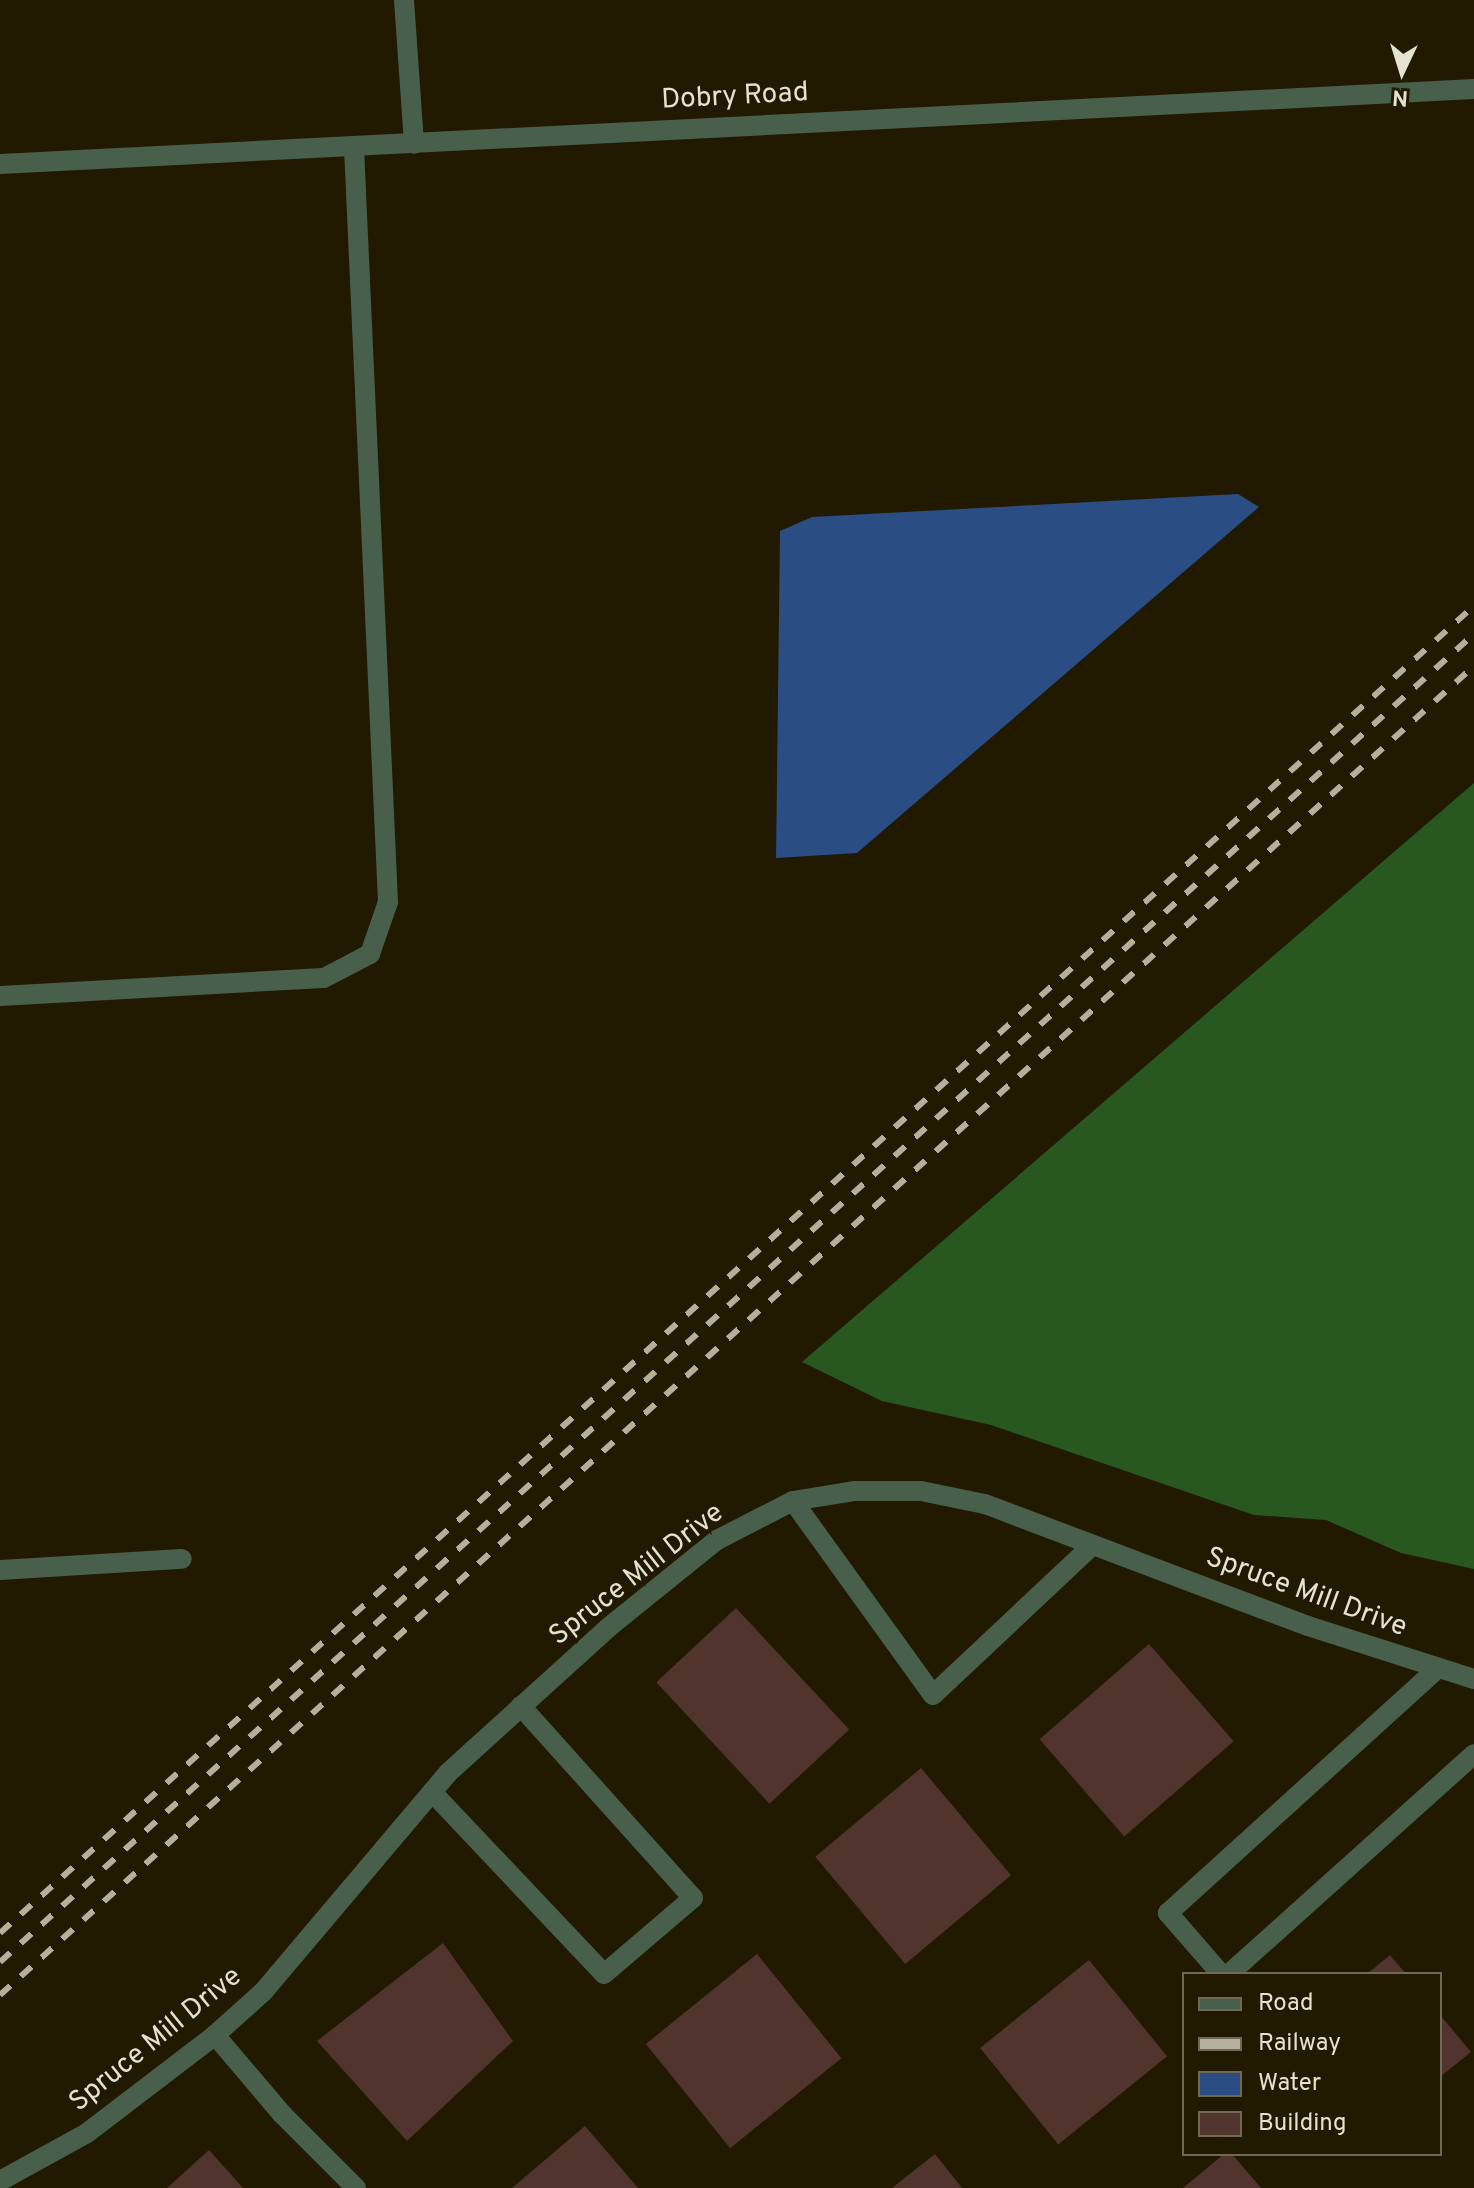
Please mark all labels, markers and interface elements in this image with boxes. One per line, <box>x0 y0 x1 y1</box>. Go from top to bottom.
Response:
north arrow <box>1362 32 1442 112</box>
street label: Dobry Road <box>661 76 809 118</box>
text: N <box>1391 82 1409 110</box>
street label: Spruce Mill Drive <box>543 1497 731 1653</box>
street label: Spruce Mill Drive <box>1201 1541 1411 1645</box>
street label: Spruce Mill Drive <box>63 1960 249 2120</box>
legend <box>1182 1972 1442 2156</box>
text: Road <box>1258 1989 1314 2019</box>
text: Railway <box>1258 2029 1341 2059</box>
text: Water <box>1258 2069 1321 2099</box>
text: Building <box>1258 2109 1347 2139</box>

